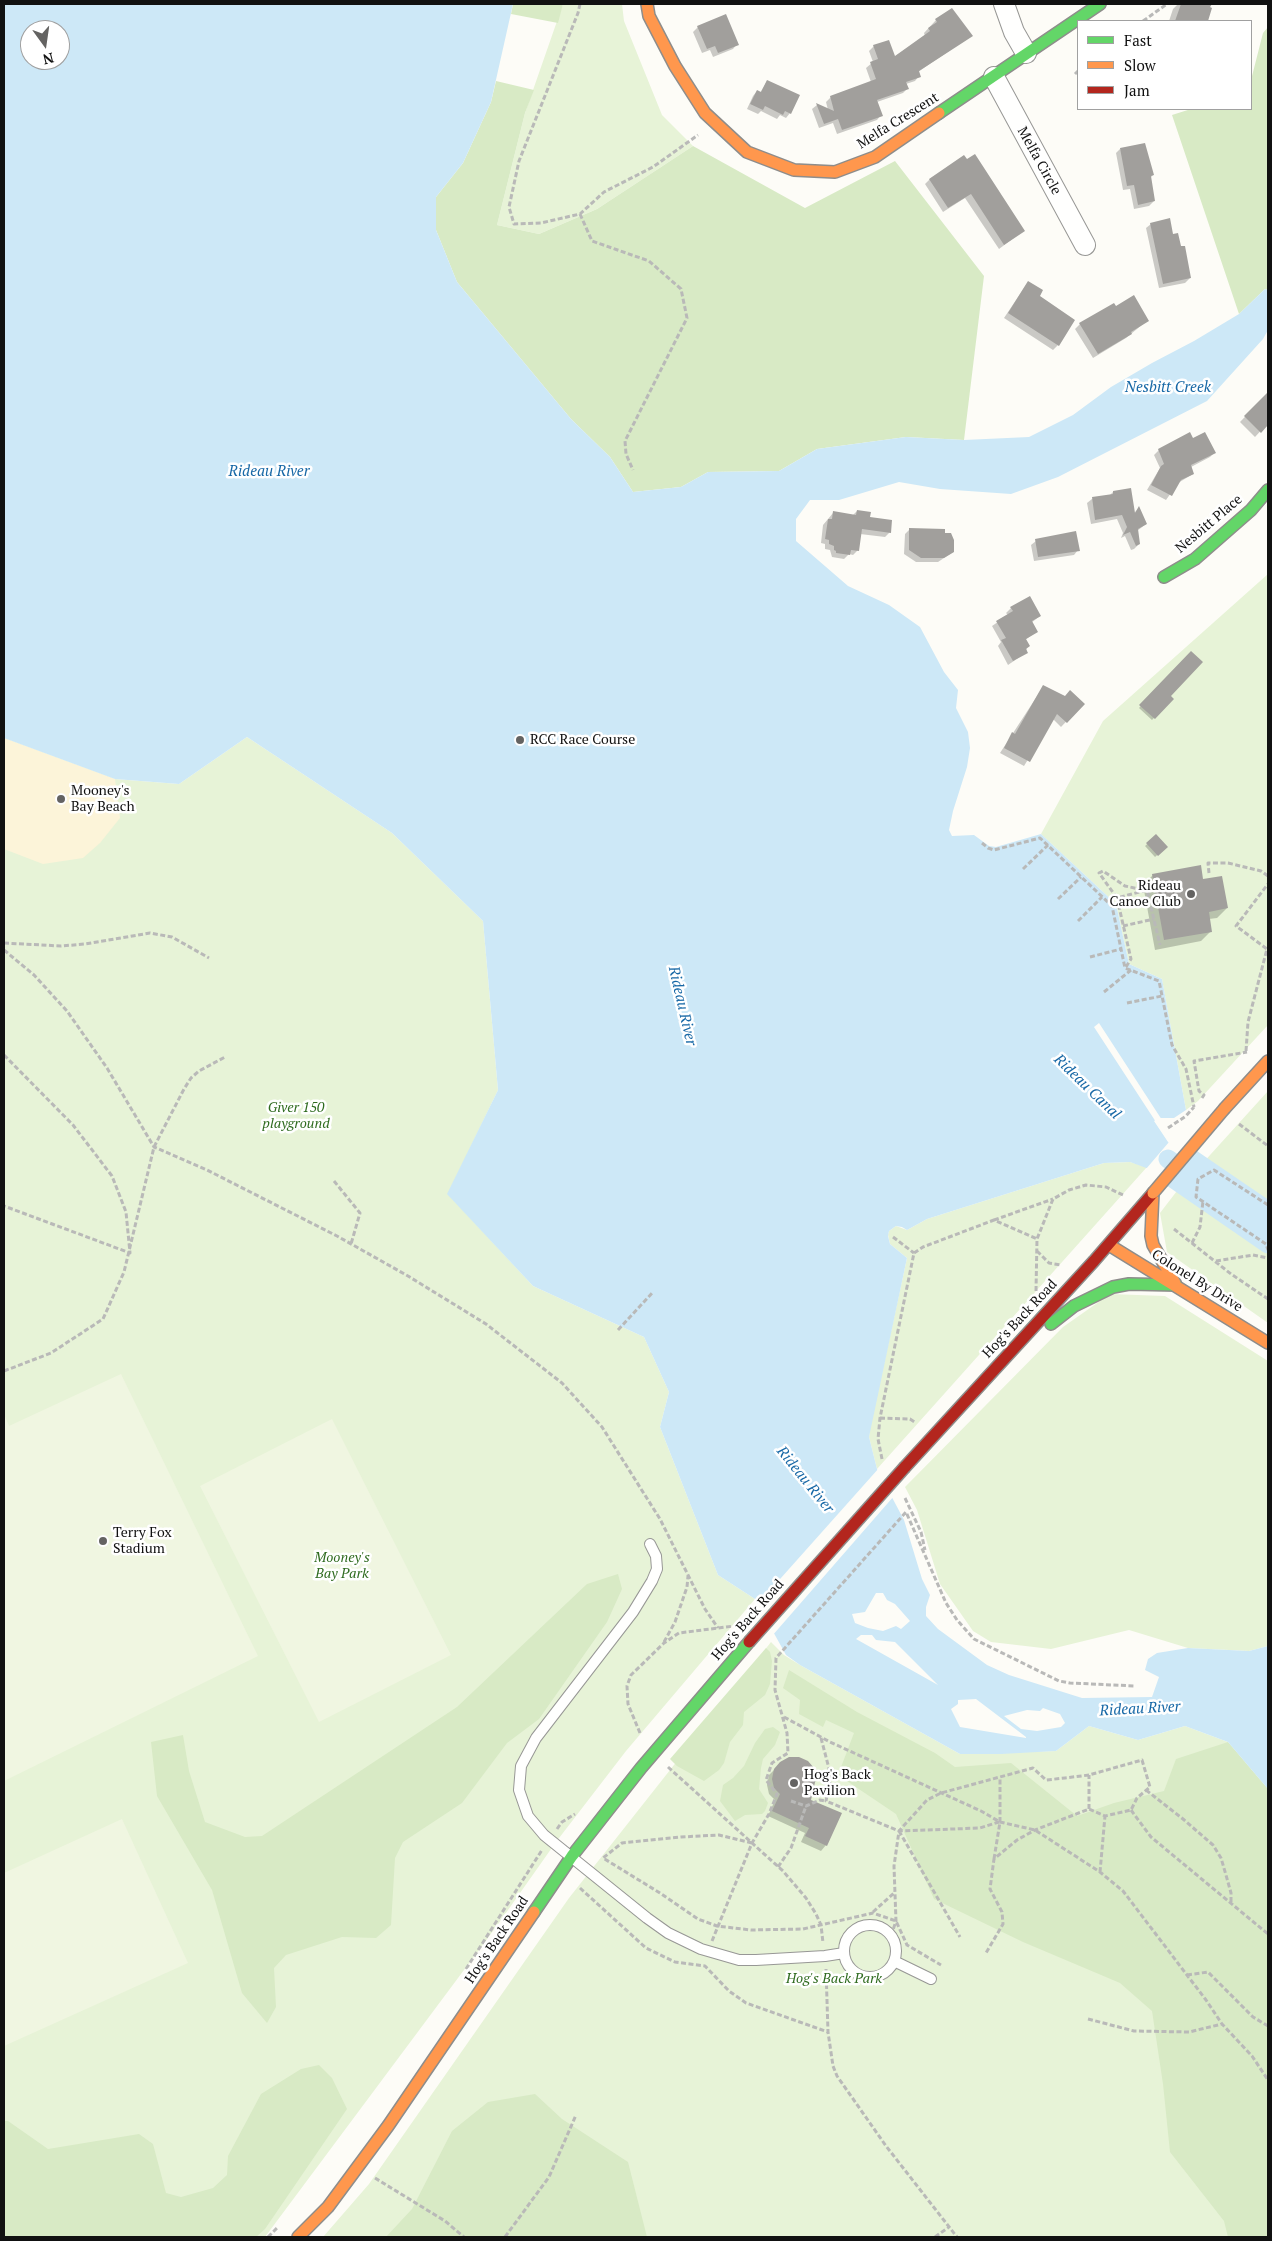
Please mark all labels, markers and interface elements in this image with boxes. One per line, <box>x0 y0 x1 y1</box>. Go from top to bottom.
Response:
north arrow <box>20 20 70 70</box>
legend <box>1077 20 1252 110</box>
text: Fast <box>1124 30 1152 50</box>
text: N <box>41 49 56 70</box>
text: Slow <box>1124 55 1156 75</box>
text: Jam <box>1124 80 1150 100</box>
street label: Melfa Crescent <box>854 89 942 153</box>
street label: Melfa Circle <box>1013 124 1065 198</box>
water label: Nesbitt Creek <box>1125 379 1211 397</box>
water label: Rideau River <box>229 463 309 481</box>
street label: Nesbitt Place <box>1172 491 1246 557</box>
place label: RCC Race Course <box>530 732 635 748</box>
marker: RCC Race Course <box>514 734 526 746</box>
place label: Mooney's Bay Beach <box>71 783 135 816</box>
marker: Mooney's Bay Beach <box>55 793 67 805</box>
place label: Rideau Canoe Club <box>1110 878 1181 910</box>
marker: Rideau Canoe Club <box>1185 888 1197 900</box>
water label: Rideau River <box>664 965 700 1047</box>
water label: Rideau Canal <box>1050 1051 1124 1123</box>
park label: Giver 150 playground <box>262 1100 330 1132</box>
street label: Colonel By Drive <box>1149 1246 1245 1316</box>
street label: Hog's Back Road <box>979 1276 1061 1362</box>
water label: Rideau River <box>773 1443 837 1517</box>
place label: Terry Fox Stadium <box>113 1525 172 1558</box>
marker: Terry Fox Stadium <box>97 1535 109 1547</box>
park label: Mooney's Bay Park <box>314 1550 370 1582</box>
street label: Hog's Back Road <box>708 1576 788 1664</box>
water label: Rideau River <box>1099 1698 1181 1720</box>
place label: Hog's Back Pavilion <box>804 1767 871 1800</box>
marker: Hog's Back Pavilion <box>788 1777 800 1789</box>
street label: Hog's Back Road <box>462 1893 532 1987</box>
park label: Hog's Back Park <box>786 1971 882 1987</box>

